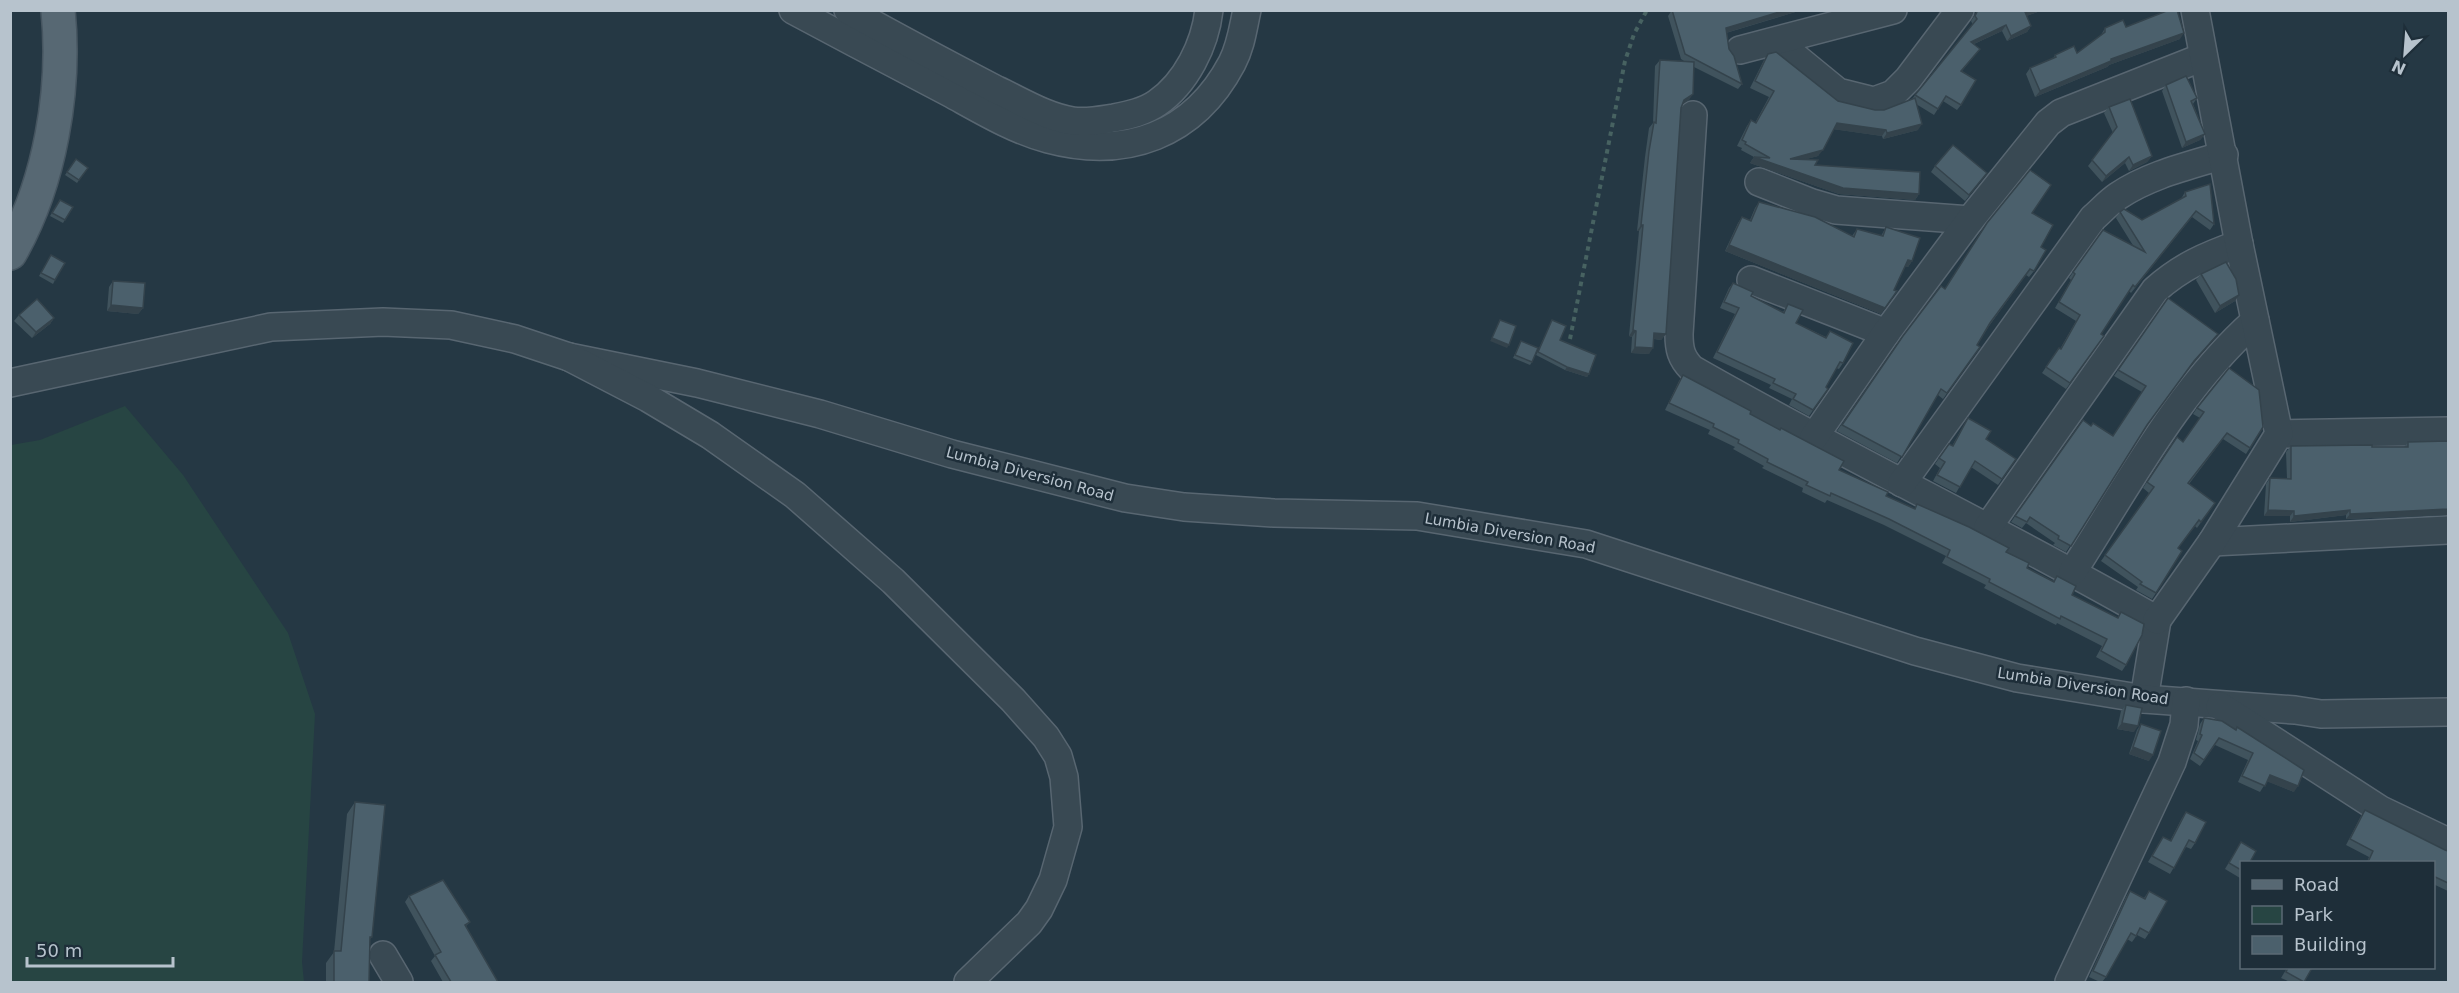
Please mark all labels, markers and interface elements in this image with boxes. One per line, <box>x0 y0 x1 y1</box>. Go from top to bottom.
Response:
north arrow <box>2375 24 2435 84</box>
text: N <box>2389 56 2409 79</box>
street label: Lumbia Diversion Road <box>944 443 1116 505</box>
street label: Lumbia Diversion Road <box>1423 509 1597 557</box>
street label: Lumbia Diversion Road <box>1996 664 2170 708</box>
legend <box>2240 861 2435 969</box>
text: Road <box>2294 874 2339 895</box>
text: Park <box>2294 904 2333 925</box>
scale bar <box>27 930 172 968</box>
text: Building <box>2294 934 2367 955</box>
text: 50 m <box>36 940 82 961</box>

